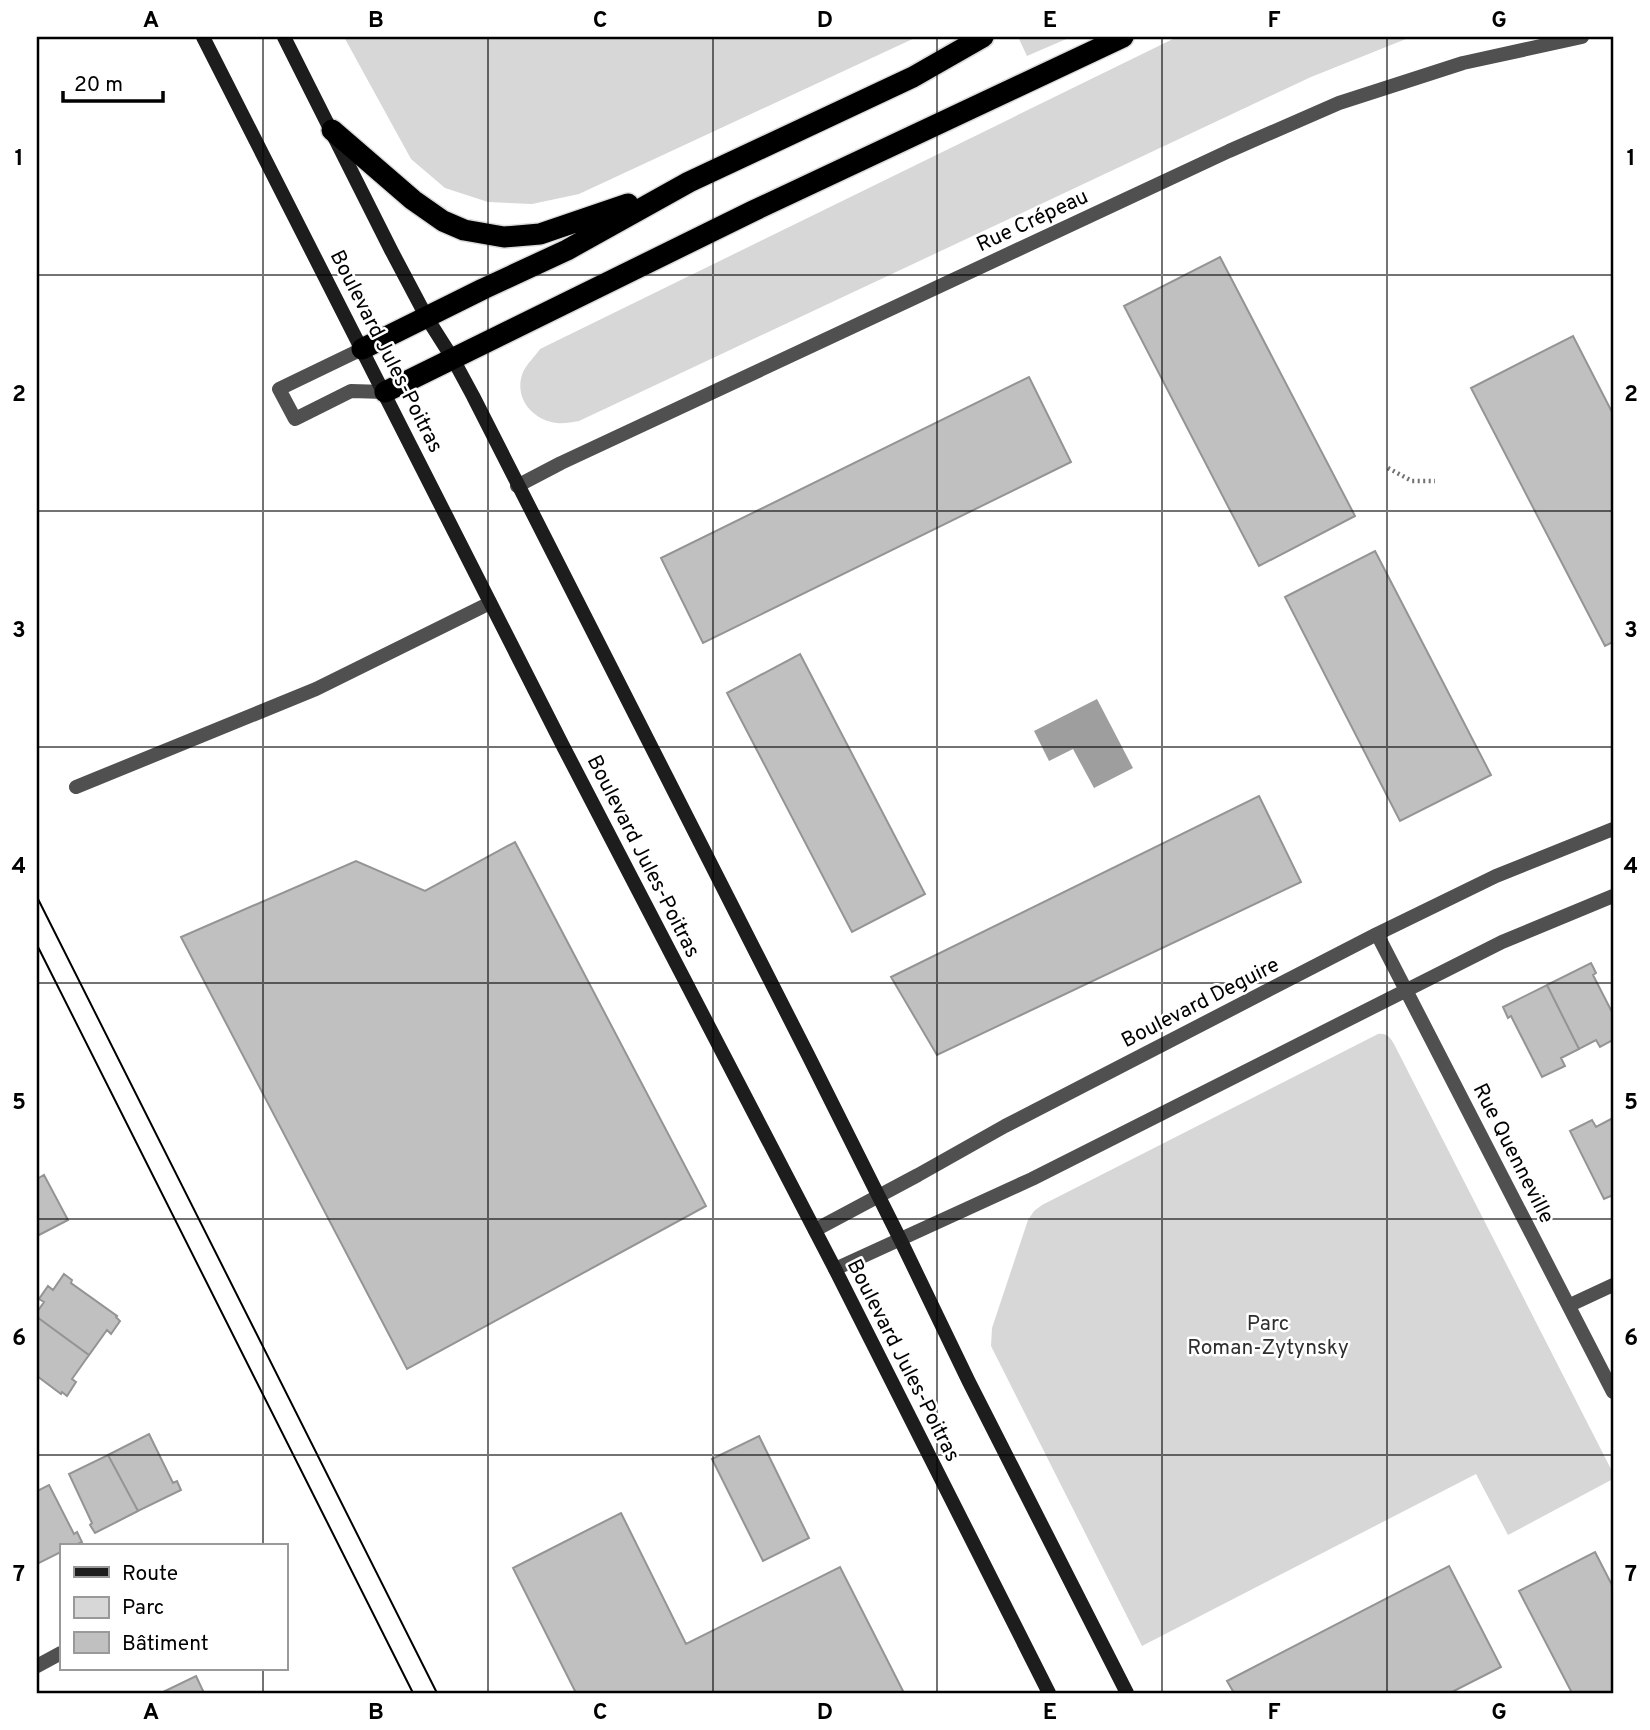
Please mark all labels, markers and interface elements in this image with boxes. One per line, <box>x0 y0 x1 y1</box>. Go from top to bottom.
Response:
text: A <box>143 7 159 36</box>
text: B <box>368 7 384 36</box>
text: C <box>593 7 607 36</box>
text: D <box>817 7 833 36</box>
text: E <box>1043 7 1057 36</box>
text: F <box>1267 7 1281 36</box>
text: G <box>1491 7 1507 36</box>
scale bar <box>63 60 163 104</box>
text: 20 m <box>74 72 123 99</box>
text: 1 <box>14 145 24 174</box>
text: 1 <box>1626 145 1636 174</box>
street label: Rue Crépeau <box>972 184 1093 259</box>
street label: Boulevard Jules-Poitras <box>323 246 449 458</box>
text: 2 <box>12 381 26 410</box>
text: 2 <box>1624 381 1638 410</box>
text: 3 <box>12 617 26 646</box>
text: 3 <box>1624 617 1638 646</box>
street label: Boulevard Jules-Poitras <box>580 751 706 963</box>
text: 4 <box>12 853 26 882</box>
text: 4 <box>1624 853 1638 882</box>
street label: Boulevard Deguire <box>1117 952 1284 1055</box>
street label: Rue Quenneville <box>1466 1079 1560 1228</box>
text: 5 <box>12 1089 26 1118</box>
text: 5 <box>1624 1089 1638 1118</box>
street label: Boulevard Jules-Poitras <box>840 1255 966 1467</box>
park label: Parc Roman-Zytynsky <box>1187 1311 1349 1362</box>
text: 6 <box>12 1325 26 1354</box>
text: 6 <box>1624 1325 1638 1354</box>
legend <box>60 1544 287 1670</box>
text: 7 <box>13 1561 25 1590</box>
text: Route <box>122 1561 178 1588</box>
text: 7 <box>1625 1561 1637 1590</box>
text: Parc <box>122 1595 164 1622</box>
text: Bâtiment <box>122 1631 209 1658</box>
text: A <box>143 1699 159 1728</box>
text: B <box>368 1699 384 1728</box>
text: C <box>593 1699 607 1728</box>
text: D <box>817 1699 833 1728</box>
text: E <box>1043 1699 1057 1728</box>
text: F <box>1267 1699 1281 1728</box>
text: G <box>1491 1699 1507 1728</box>

